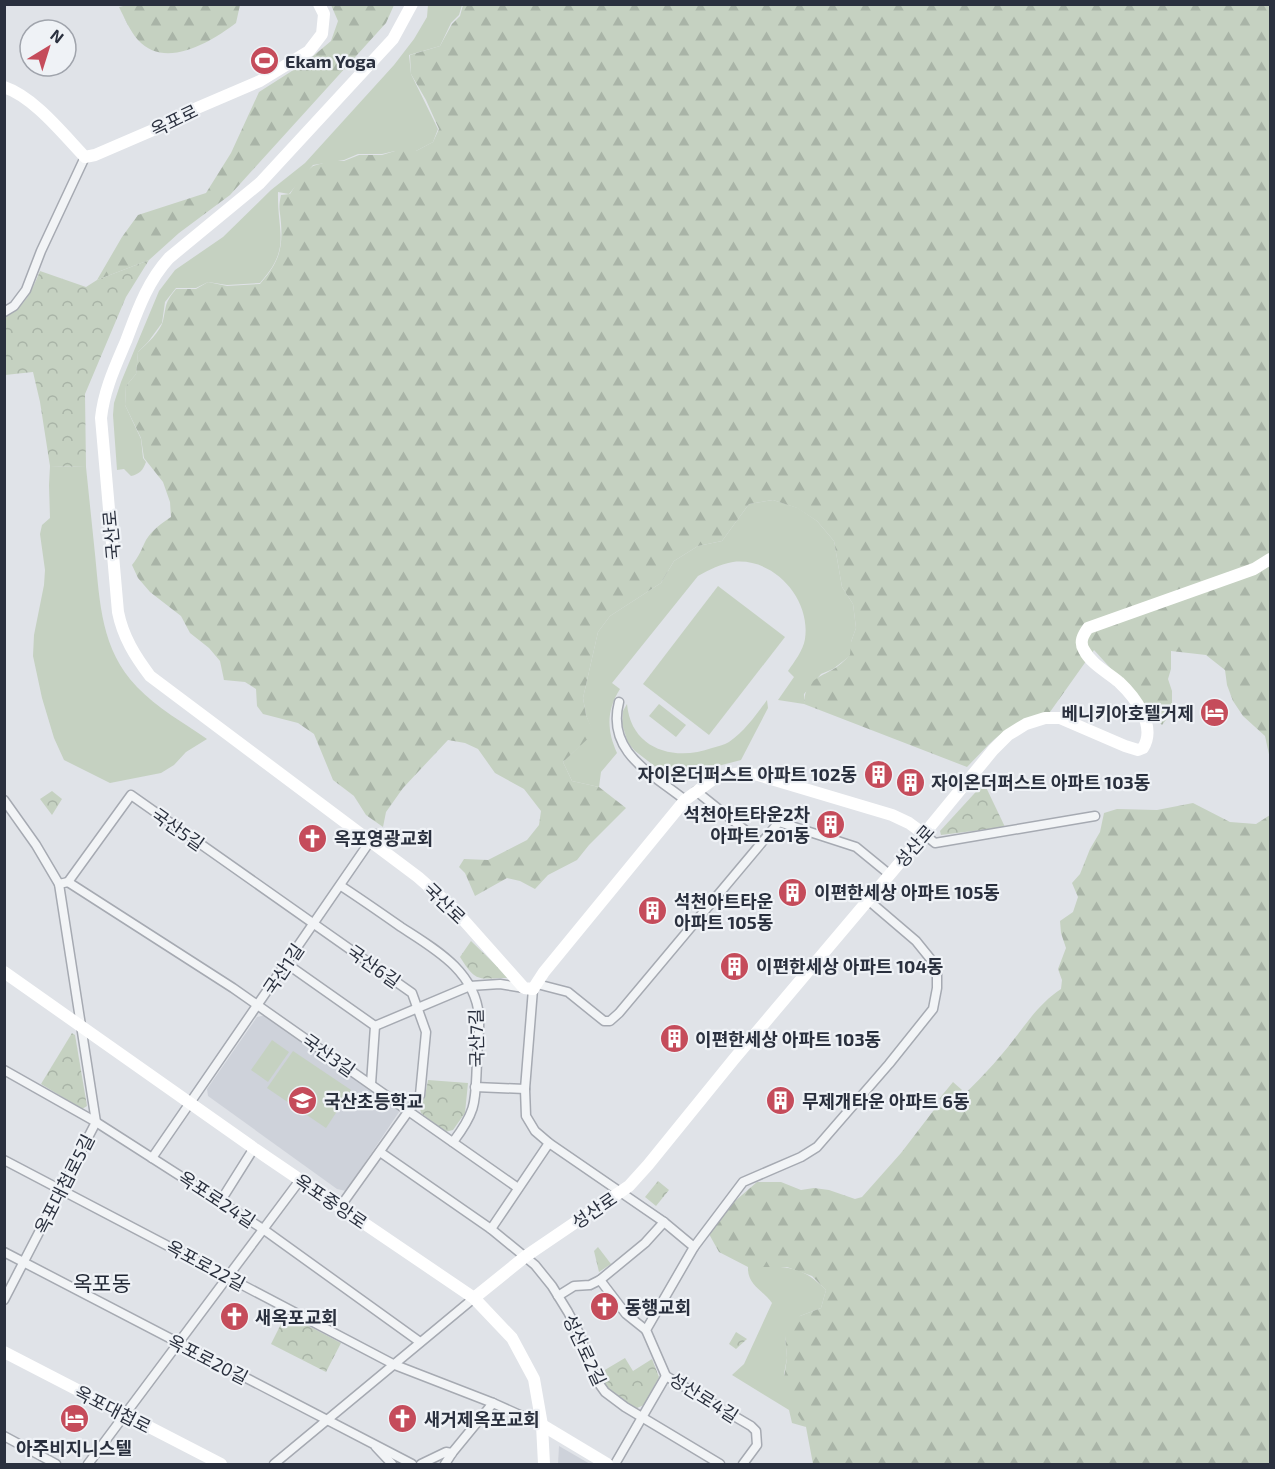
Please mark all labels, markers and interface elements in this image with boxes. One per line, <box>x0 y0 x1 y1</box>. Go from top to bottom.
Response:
north arrow <box>18 18 78 78</box>
text: N <box>47 25 68 47</box>
sports icon: Ekam Yoga <box>248 45 280 77</box>
place label: Ekam Yoga <box>285 50 376 72</box>
street label: 옥포로 <box>147 99 201 141</box>
street label: 국산로 <box>98 509 124 561</box>
hotel icon: 베니키아호텔거제 <box>1199 697 1231 729</box>
place label: 베니키아호텔거제 <box>1062 702 1194 724</box>
building icon: 자이온더퍼스트 아파트 102동 <box>862 758 894 790</box>
place label: 자이온더퍼스트 아파트 102동 <box>637 763 857 785</box>
building icon: 자이온더퍼스트 아파트 103동 <box>894 766 926 798</box>
place label: 자이온더퍼스트 아파트 103동 <box>931 771 1150 793</box>
street label: 국산5길 <box>147 803 209 855</box>
place label: 석천아트타운2차 아파트 201동 <box>684 803 810 846</box>
building icon: 석천아트타운2차 아파트 201동 <box>815 808 847 840</box>
street label: 성산로 <box>889 820 939 872</box>
church icon: 옥포영광교회 <box>297 822 329 854</box>
place label: 옥포영광교회 <box>334 827 433 849</box>
building icon: 이편한세상 아파트 105동 <box>777 876 809 908</box>
street label: 국산로 <box>419 878 471 928</box>
place label: 이편한세상 아파트 105동 <box>814 881 1000 903</box>
place label: 석천아트타운 아파트 105동 <box>674 890 773 933</box>
building icon: 석천아트타운 아파트 105동 <box>637 895 669 927</box>
street label: 국산1길 <box>258 939 308 999</box>
street label: 국산6길 <box>343 940 405 992</box>
building icon: 이편한세상 아파트 104동 <box>719 950 751 982</box>
place label: 이편한세상 아파트 104동 <box>756 955 943 977</box>
street label: 국산7길 <box>464 1008 488 1068</box>
building icon: 이편한세상 아파트 103동 <box>658 1023 690 1055</box>
place label: 이편한세상 아파트 103동 <box>695 1028 881 1050</box>
street label: 국산3길 <box>298 1029 360 1081</box>
school or university icon: 국산초등학교 <box>287 1085 319 1117</box>
building icon: 무제개타운 아파트 6동 <box>765 1085 797 1117</box>
place label: 국산초등학교 <box>324 1090 423 1112</box>
place label: 무제개타운 아파트 6동 <box>802 1090 969 1112</box>
street label: 옥포대첩로5길 <box>29 1130 99 1238</box>
street label: 옥포로24길 <box>174 1166 260 1232</box>
street label: 옥포중앙로 <box>291 1169 371 1233</box>
street label: 성산로 <box>567 1187 621 1233</box>
street label: 옥포로22길 <box>163 1235 249 1295</box>
district label: 옥포동 <box>73 1270 131 1295</box>
church icon: 동행교회 <box>588 1291 620 1323</box>
place label: 동행교회 <box>625 1296 691 1318</box>
church icon: 새옥포교회 <box>218 1301 250 1333</box>
place label: 새옥포교회 <box>255 1306 338 1328</box>
street label: 성산로2길 <box>559 1311 611 1389</box>
street label: 옥포로20길 <box>164 1329 252 1389</box>
street label: 성산로4길 <box>665 1367 743 1427</box>
street label: 옥포대첩로 <box>71 1380 155 1438</box>
hotel icon: 아주비지니스텔 <box>58 1403 90 1435</box>
church icon: 새거제옥포교회 <box>387 1403 419 1435</box>
place label: 새거제옥포교회 <box>424 1408 540 1430</box>
place label: 아주비지니스텔 <box>16 1437 132 1459</box>

